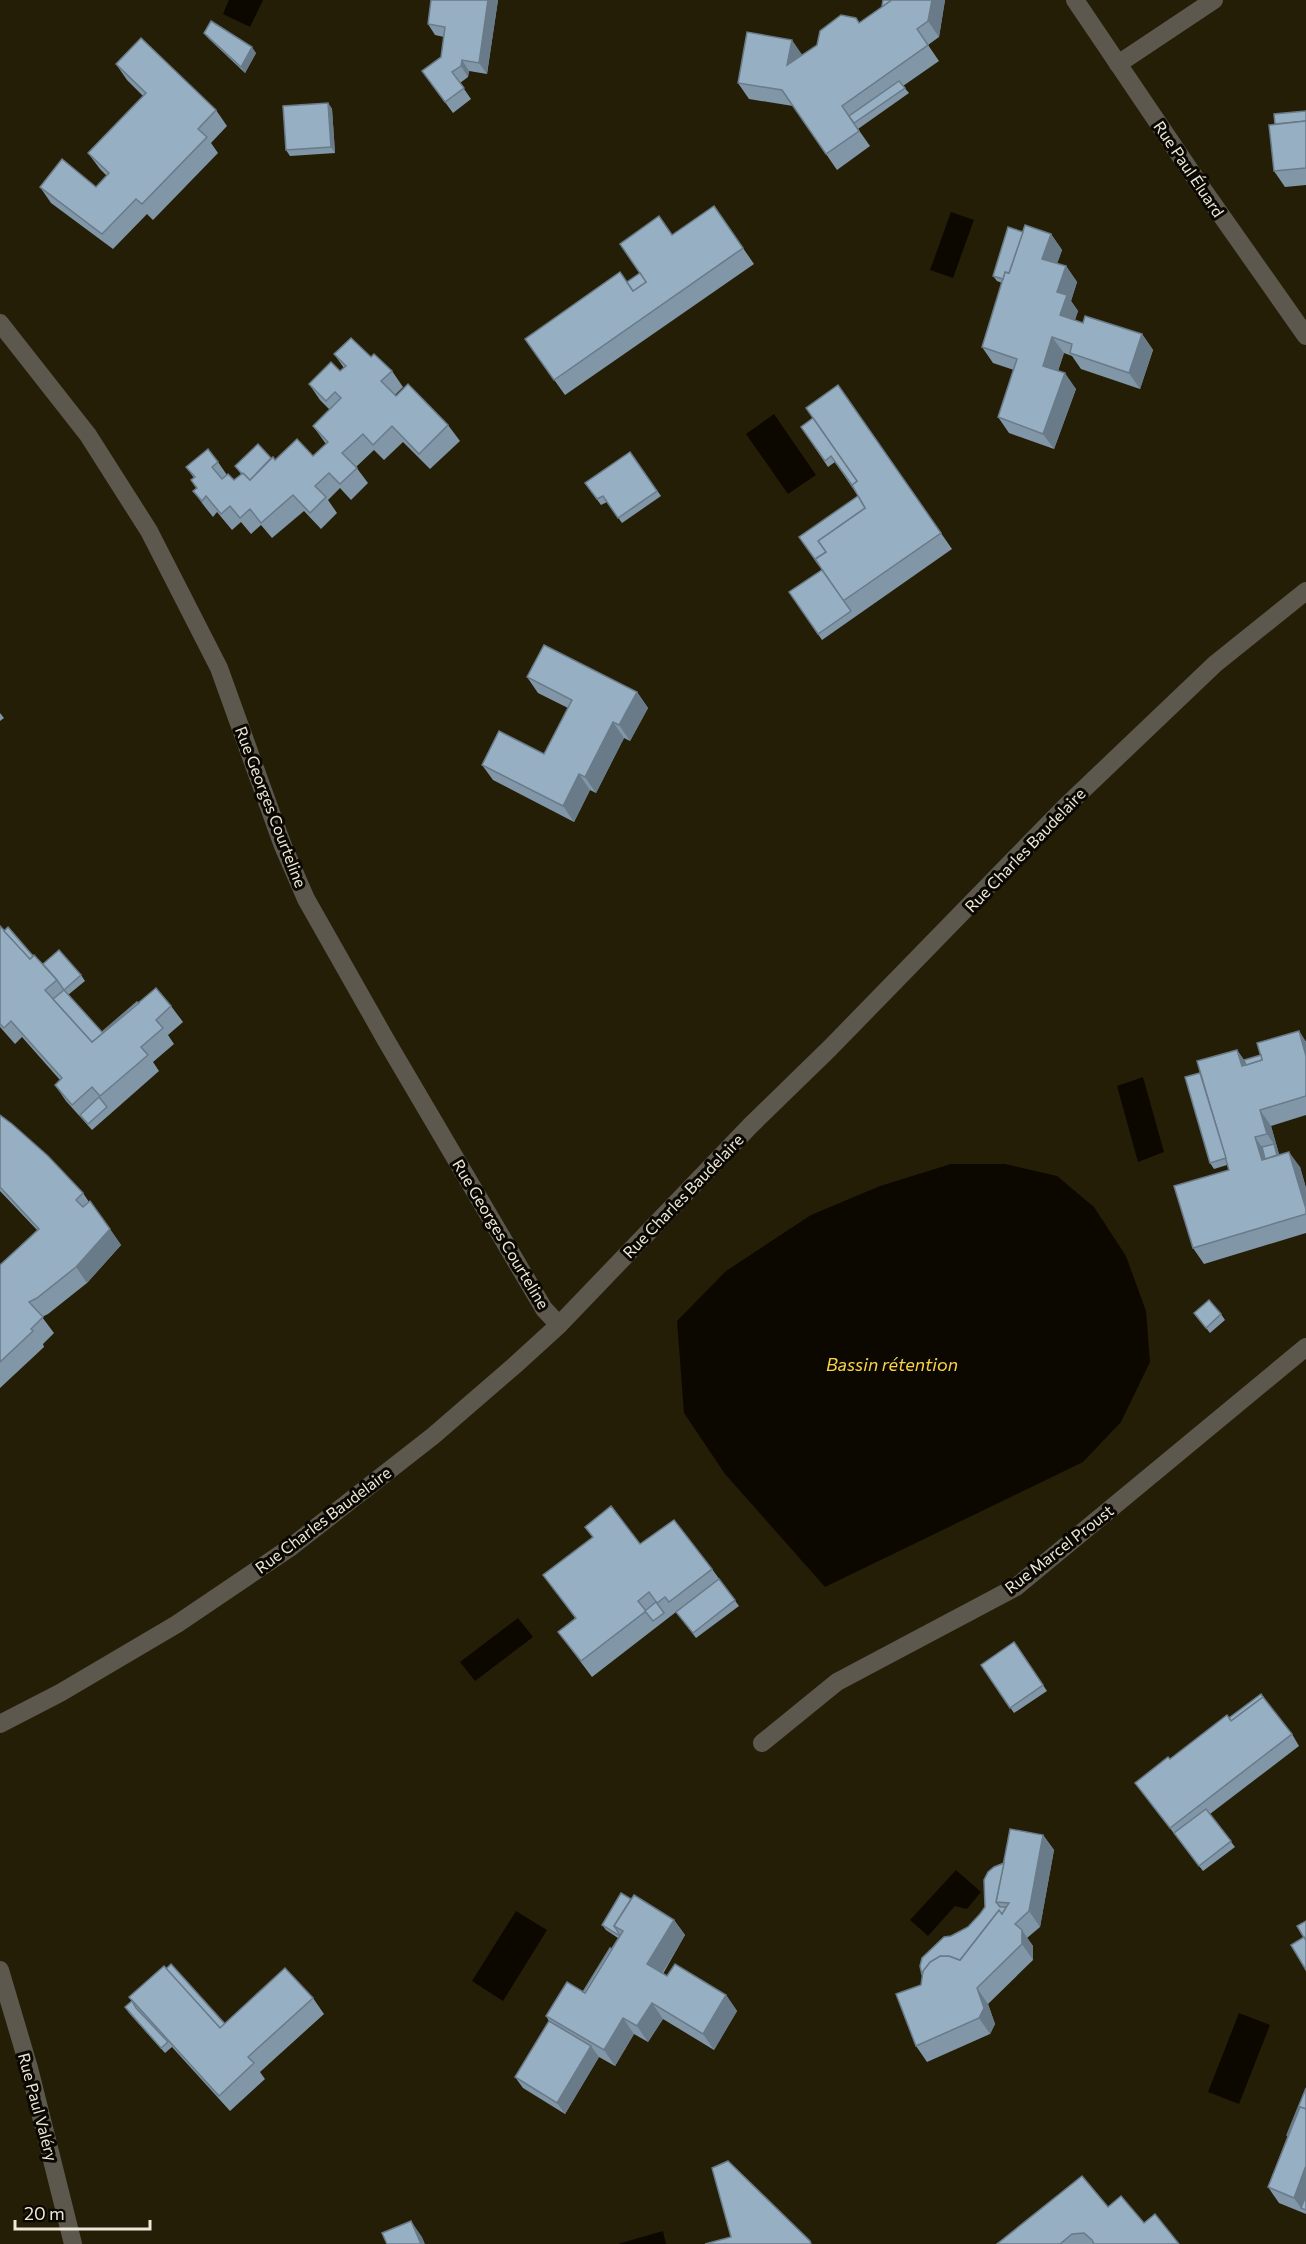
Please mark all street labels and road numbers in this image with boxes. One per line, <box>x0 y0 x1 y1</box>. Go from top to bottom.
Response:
street label: Rue Paul Éluard <box>1150 117 1229 220</box>
street label: Rue Georges Courteline <box>232 724 311 890</box>
street label: Rue Charles Baudelaire <box>960 784 1089 916</box>
street label: Rue Charles Baudelaire <box>618 1130 747 1262</box>
street label: Rue Georges Courteline <box>449 1156 554 1312</box>
street label: Rue Charles Baudelaire <box>251 1462 394 1577</box>
street label: Rue Marcel Proust <box>1001 1500 1117 1597</box>
street label: Rue Paul Valéry <box>15 2051 62 2163</box>

